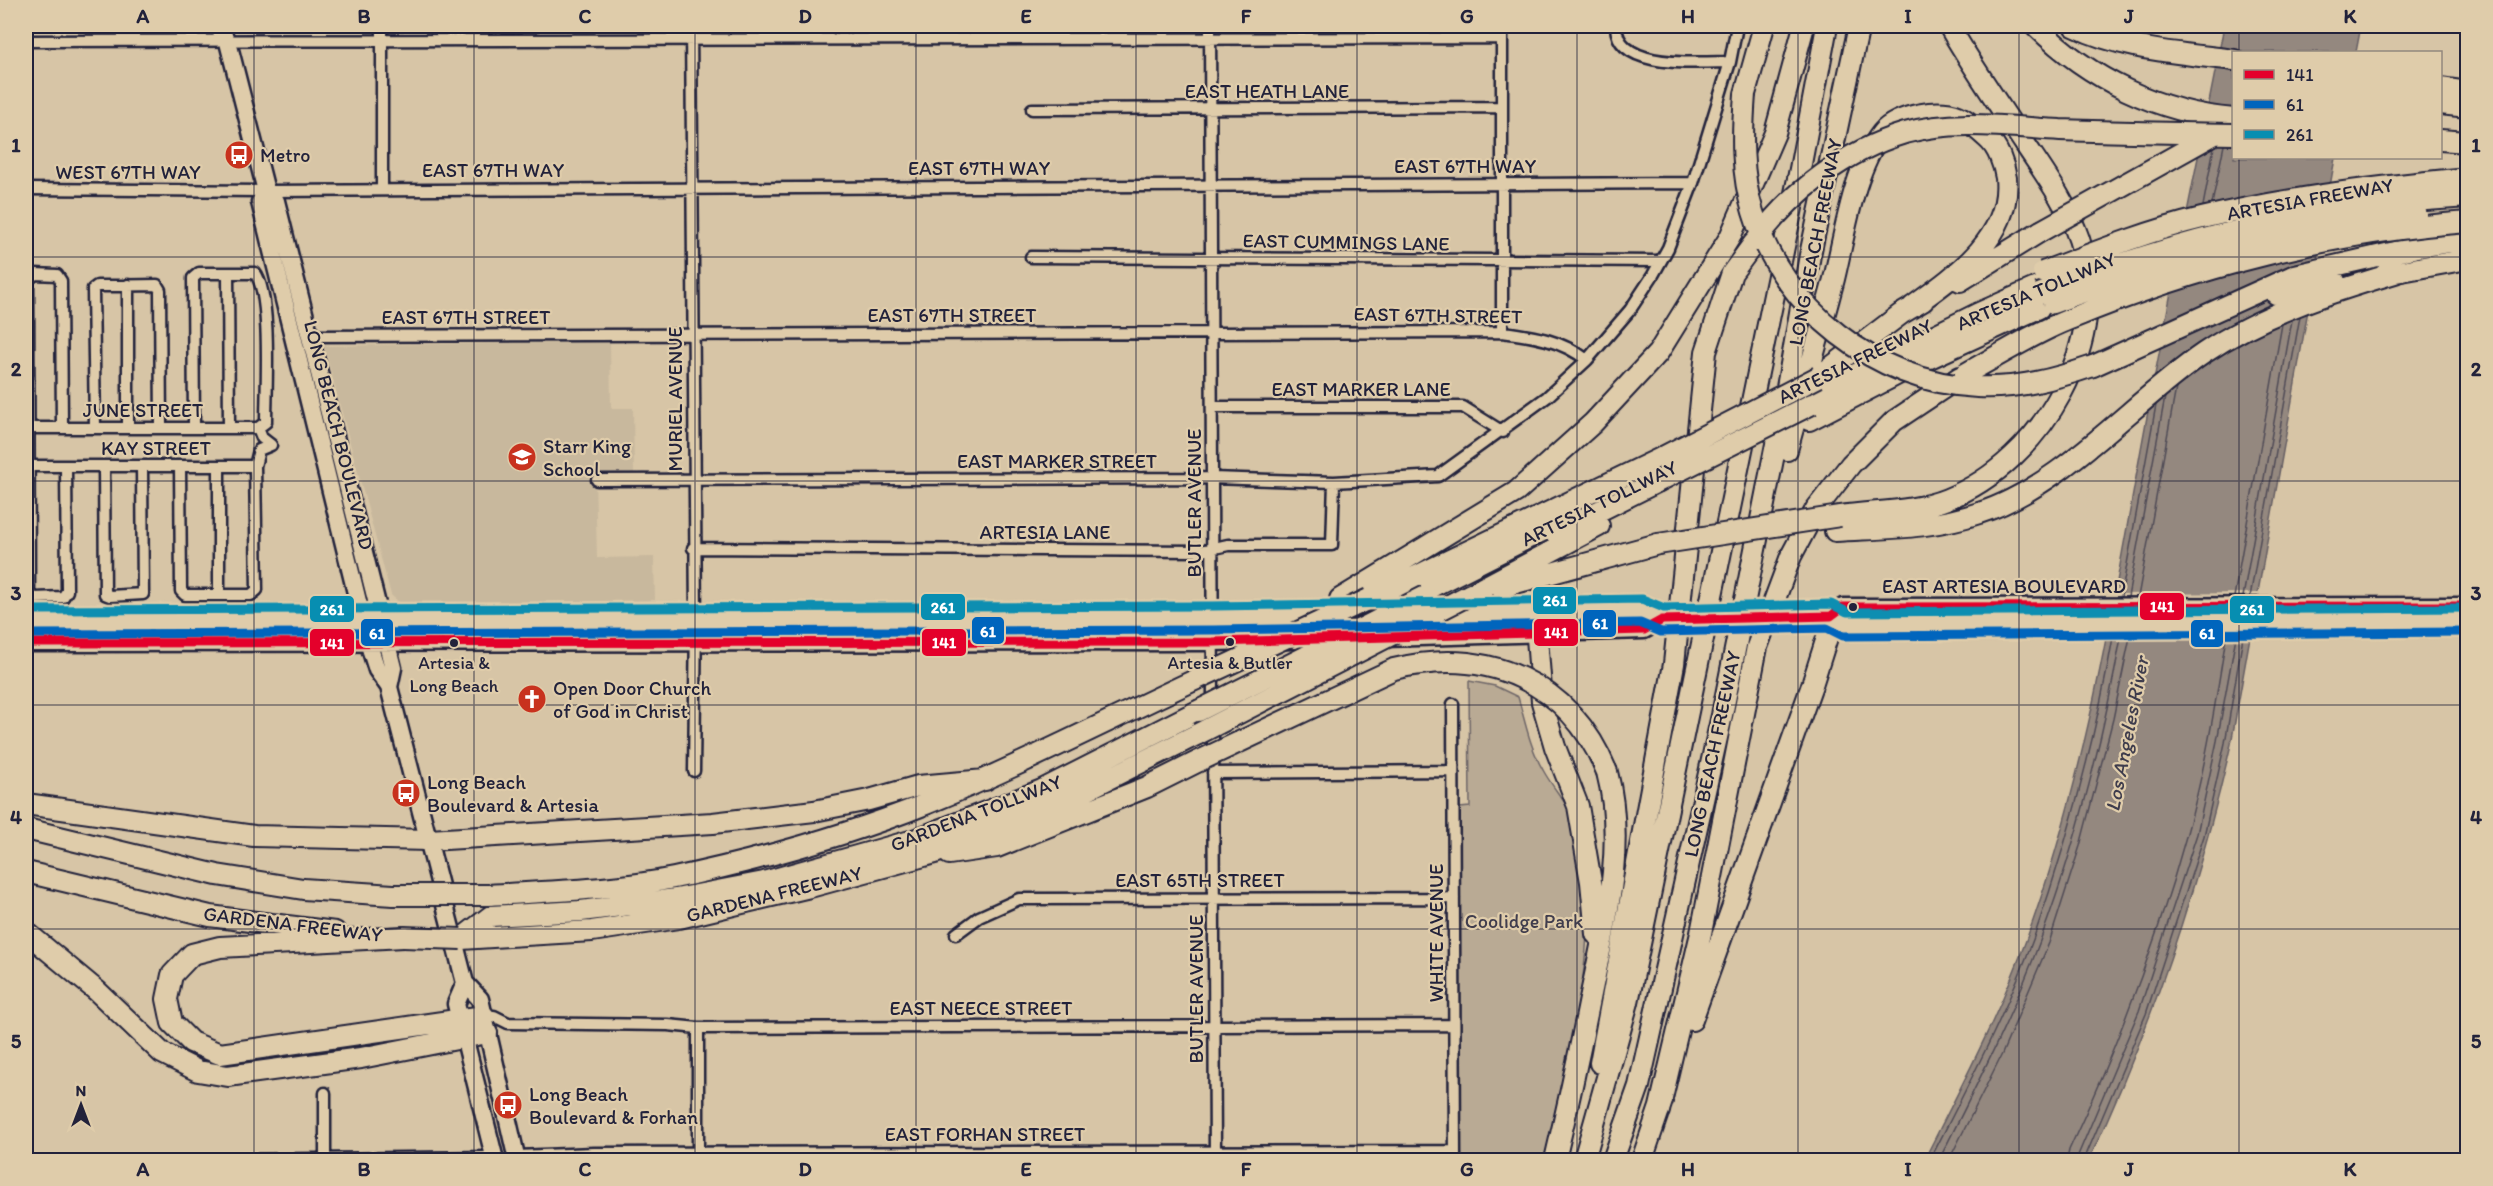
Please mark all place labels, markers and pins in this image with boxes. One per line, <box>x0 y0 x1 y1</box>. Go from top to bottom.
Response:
bus stop icon: Metro <box>223 139 255 171</box>
place label: Metro <box>260 143 310 167</box>
place label: Starr King School <box>543 434 632 481</box>
school or university icon: Starr King School <box>506 441 538 473</box>
unlabelled marker <box>1847 601 1859 613</box>
marker: Artesia & Butler <box>1224 636 1236 648</box>
marker: Artesia & Long Beach <box>448 637 460 649</box>
place label: Artesia & Long Beach <box>409 652 499 697</box>
place label: Artesia & Butler <box>1168 652 1293 674</box>
place label: Open Door Church of God in Christ <box>553 676 711 723</box>
church icon: Open Door Church of God in Christ <box>516 683 548 715</box>
place label: Long Beach Boulevard & Artesia <box>427 770 599 817</box>
bus stop icon: Long Beach Boulevard & Artesia <box>390 777 422 809</box>
place label: Long Beach Boulevard & Forhan <box>529 1082 698 1129</box>
bus stop icon: Long Beach Boulevard & Forhan <box>492 1089 524 1121</box>

